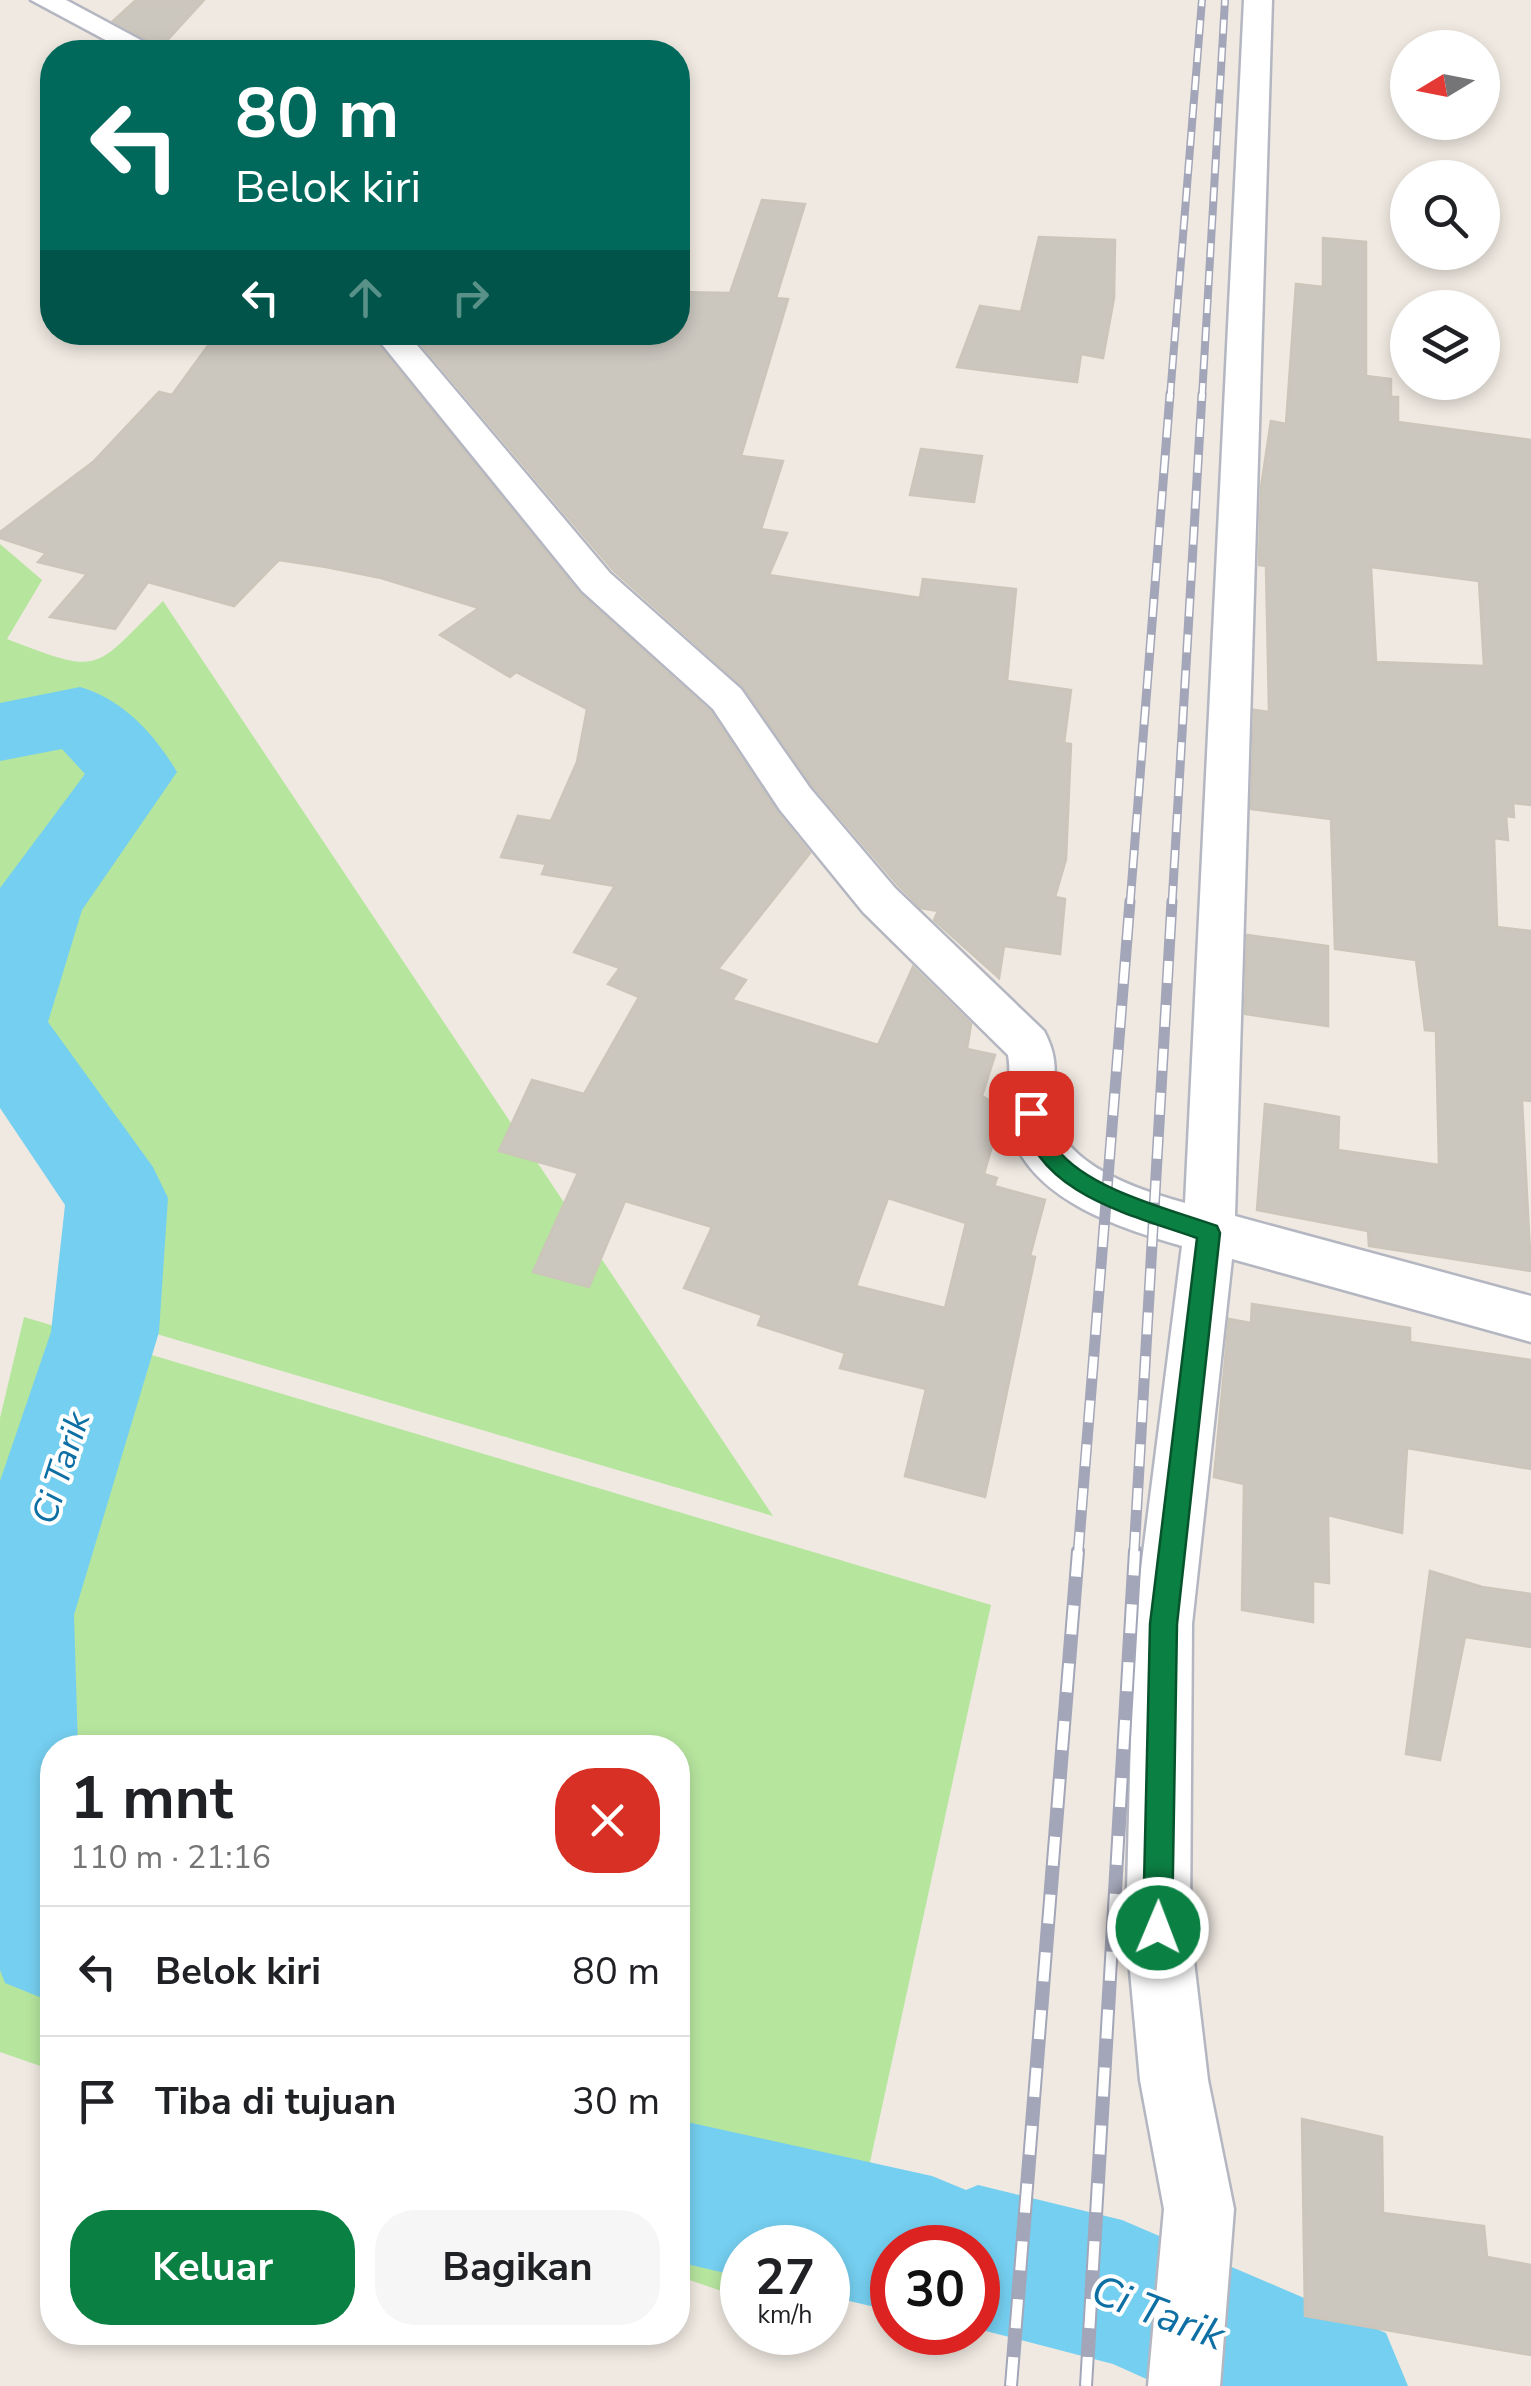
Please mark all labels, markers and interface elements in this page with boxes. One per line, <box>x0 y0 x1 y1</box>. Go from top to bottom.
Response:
north arrow <box>1390 30 1500 140</box>
map controls <box>1390 30 1500 400</box>
text: 80 m <box>235 66 399 162</box>
icon: left <box>70 80 200 210</box>
text: Belok kiri <box>235 157 421 218</box>
button: search <box>1390 160 1500 270</box>
icon: left <box>233 270 288 325</box>
icon: ahead <box>338 270 393 325</box>
icon: right <box>443 270 498 325</box>
button: layers <box>1390 290 1500 400</box>
pin <box>989 1071 1074 1156</box>
icon: arrive <box>1004 1086 1059 1141</box>
water label: Ci Tarik <box>21 1404 102 1530</box>
text: 1 mnt <box>70 1757 233 1839</box>
button: close <box>555 1768 660 1873</box>
text: 110 m · 21:16 <box>70 1836 271 1879</box>
position arrow <box>1106 1876 1210 1980</box>
icon: left <box>70 1944 125 1999</box>
text: Belok kiri <box>155 1946 321 1997</box>
text: 80 m <box>572 1946 660 1997</box>
icon: arrive <box>70 2074 125 2129</box>
text: Tiba di tujuan <box>155 2076 396 2127</box>
text: 30 m <box>572 2076 660 2127</box>
button: Keluar <box>70 2210 355 2325</box>
button: Bagikan <box>375 2210 660 2325</box>
speed limit sign: 30 <box>870 2225 1000 2355</box>
text: 27 <box>755 2243 815 2312</box>
water label: Ci Tarik <box>1083 2262 1234 2365</box>
text: km/h <box>757 2298 813 2332</box>

